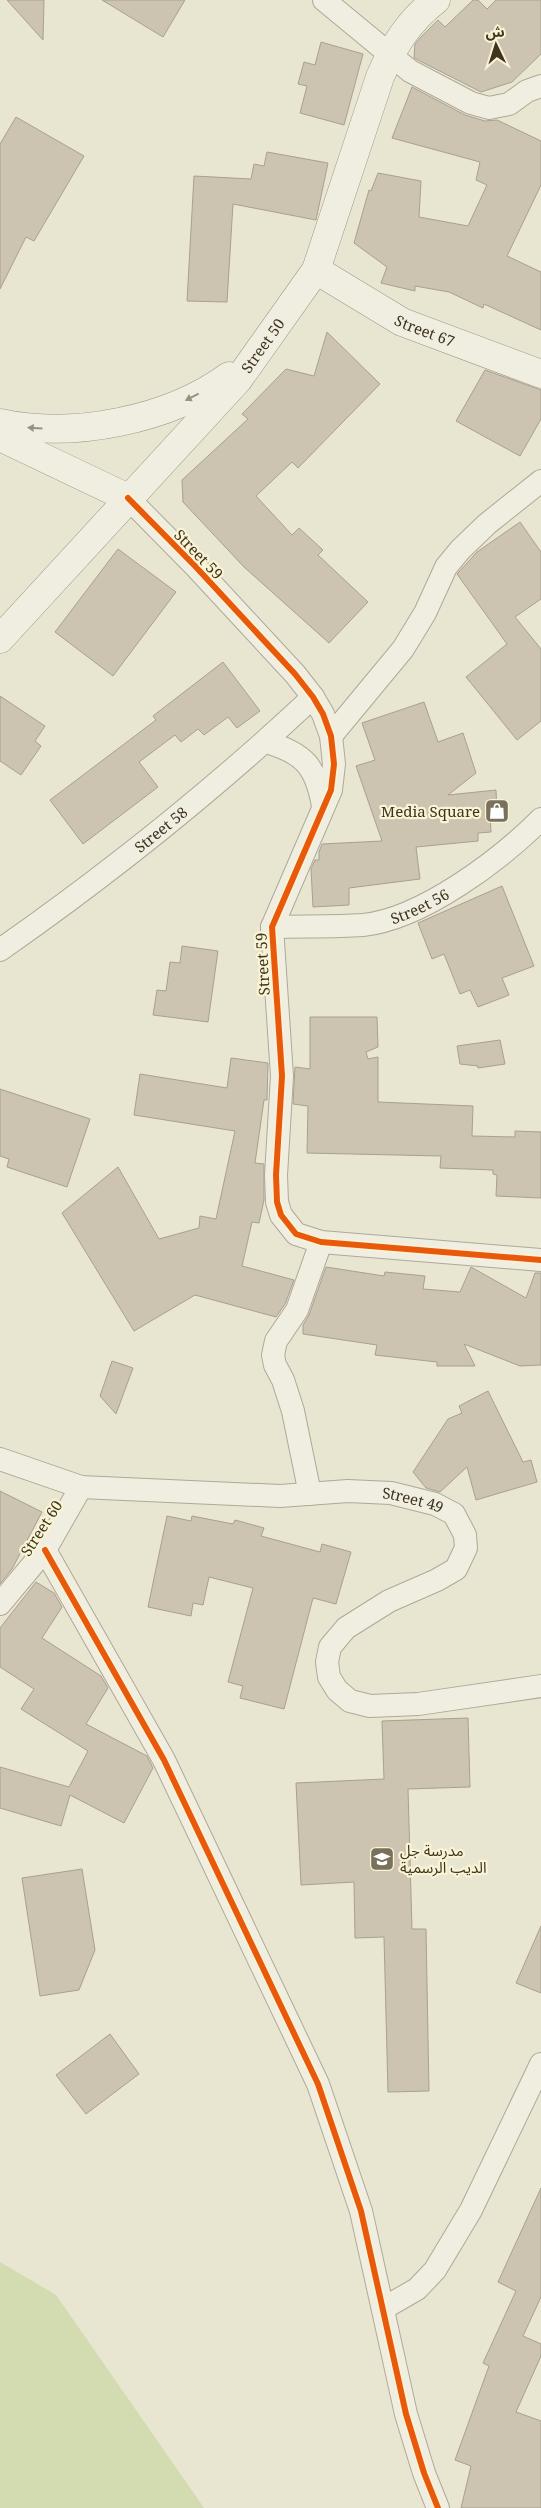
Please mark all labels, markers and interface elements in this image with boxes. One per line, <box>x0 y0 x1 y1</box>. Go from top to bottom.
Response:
north arrow <box>471 20 521 70</box>
text: ش <box>485 21 505 42</box>
street label: Street 67 <box>391 310 458 351</box>
street label: Street 50 <box>236 314 289 377</box>
one-way arrow <box>185 393 200 401</box>
one-way arrow <box>26 423 42 431</box>
street label: Street 59 <box>170 525 228 583</box>
shop icon: Media Square <box>484 798 510 824</box>
place label: Media Square <box>381 801 480 821</box>
street label: Street 58 <box>130 802 191 857</box>
street label: Street 56 <box>388 884 452 928</box>
street label: Street 59 <box>250 932 274 996</box>
street label: Street 49 <box>382 1483 447 1517</box>
street label: Street 60 <box>16 1496 66 1560</box>
place label: مدرسة جل الديب الرسمية <box>400 1840 487 1877</box>
school or university icon: مدرسة جل الديب الرسمية <box>369 1846 395 1872</box>

